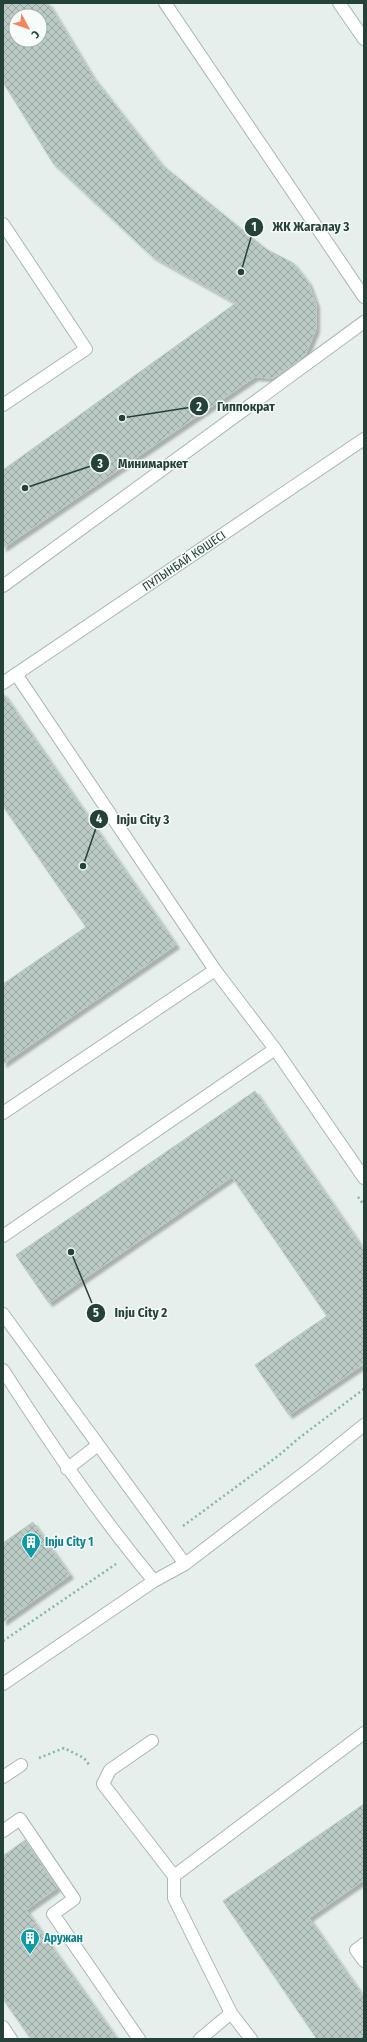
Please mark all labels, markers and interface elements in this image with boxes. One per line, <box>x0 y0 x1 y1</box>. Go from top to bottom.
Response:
north arrow <box>8 8 48 48</box>
text: С <box>28 28 42 41</box>
callout: ЖК Жагалау 3 <box>244 214 357 239</box>
text: ЖК Жагалау 3 <box>272 219 350 234</box>
text: 1 <box>251 220 257 234</box>
callout: Гиппократ <box>189 394 283 419</box>
text: Гиппократ <box>217 399 275 414</box>
text: 2 <box>195 400 202 414</box>
callout: Минимаркет <box>90 451 196 476</box>
text: Минимаркет <box>118 456 188 471</box>
text: 3 <box>96 457 103 471</box>
street label: ПҰЛЫНБАЙ КӨШЕСІ <box>139 527 228 594</box>
callout: Inju City 3 <box>89 807 178 832</box>
text: 4 <box>96 812 102 826</box>
text: Inju City 3 <box>117 812 169 827</box>
callout: Inju City 2 <box>86 1300 175 1325</box>
text: Inju City 2 <box>115 1305 167 1320</box>
text: 5 <box>93 1306 99 1320</box>
building icon: Inju City 1 <box>20 1531 42 1559</box>
place label: Inju City 1 <box>45 1535 93 1549</box>
building icon: Аружан <box>19 1927 41 1955</box>
place label: Аружан <box>43 1931 83 1945</box>

